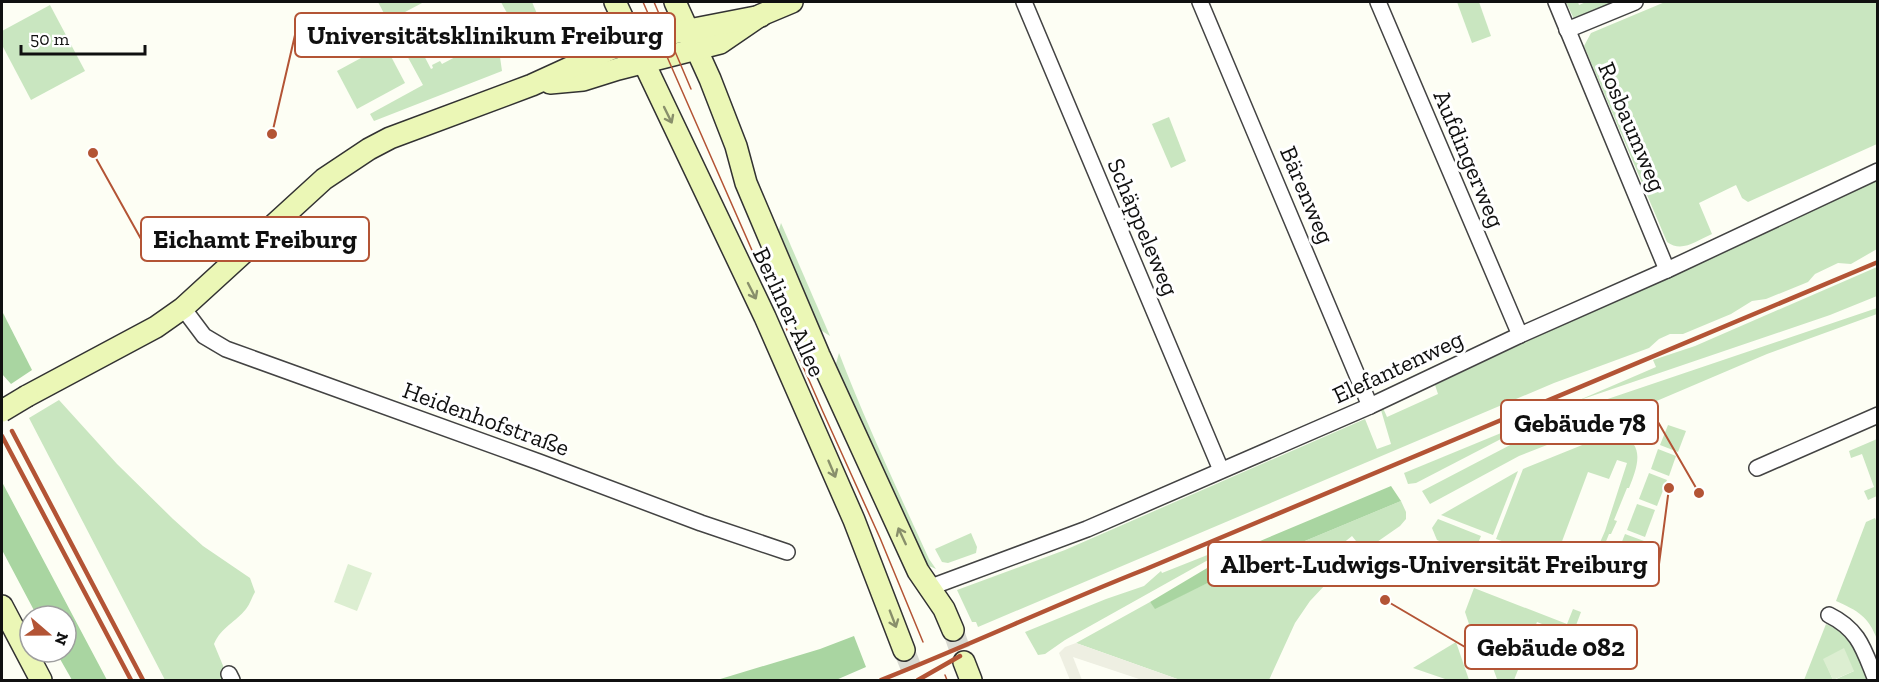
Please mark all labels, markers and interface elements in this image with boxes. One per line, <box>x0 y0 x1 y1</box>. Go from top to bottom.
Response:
callout: Universitätsklinikum Freiburg <box>295 13 675 57</box>
scale bar <box>21 18 146 56</box>
text: Universitätsklinikum Freiburg <box>307 19 663 51</box>
text: 50 m <box>30 28 70 50</box>
street label: Rosbaumweg <box>1592 58 1673 196</box>
street label: Aufdingerweg <box>1427 86 1511 232</box>
one-way arrow <box>663 106 675 124</box>
street label: Bärenweg <box>1274 142 1341 248</box>
street label: Schäppeleweg <box>1101 154 1185 300</box>
callout: Eichamt Freiburg <box>141 217 369 261</box>
text: Eichamt Freiburg <box>153 223 357 255</box>
street label: Berliner Allee <box>747 243 832 381</box>
one-way arrow <box>747 282 759 300</box>
street label: Elefantenweg <box>1328 324 1468 409</box>
street label: Heidenhofstraße <box>399 375 573 462</box>
callout: Gebäude 78 <box>1501 400 1658 444</box>
text: Gebäude 78 <box>1514 407 1646 439</box>
one-way arrow <box>827 459 838 478</box>
one-way arrow <box>895 527 906 545</box>
callout: Albert-Ludwigs-Universität Freiburg <box>1208 542 1659 586</box>
text: Albert-Ludwigs-Universität Freiburg <box>1221 548 1648 580</box>
north arrow <box>18 604 78 664</box>
one-way arrow <box>888 609 899 628</box>
callout: Gebäude 082 <box>1465 625 1637 669</box>
text: N <box>51 630 73 648</box>
text: Gebäude 082 <box>1477 631 1625 663</box>

